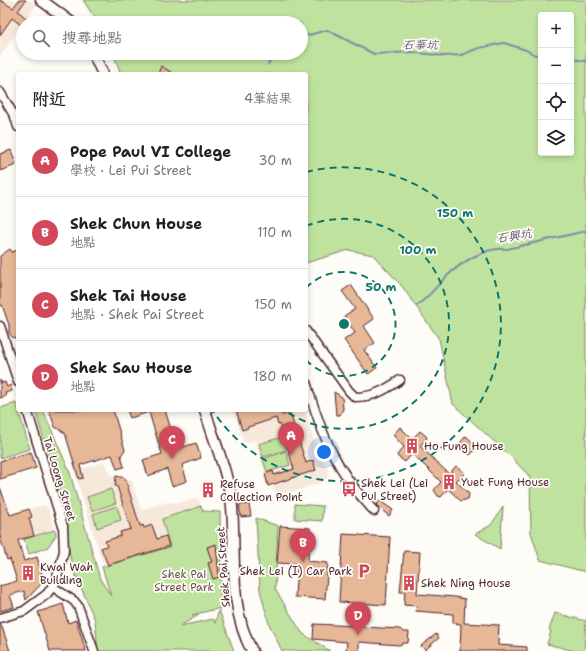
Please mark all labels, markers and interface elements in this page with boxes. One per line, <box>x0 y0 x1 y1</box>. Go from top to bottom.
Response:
map controls <box>538 12 574 156</box>
button: + <box>538 12 574 48</box>
search box <box>16 16 308 60</box>
icon: search <box>30 27 52 49</box>
text: 搜尋地點 <box>62 28 122 48</box>
water label: 石華坑 <box>402 37 440 53</box>
button: − <box>538 48 574 84</box>
button: locate <box>538 84 574 120</box>
text: 附近 <box>32 88 66 110</box>
text: 4筆結果 <box>244 90 292 107</box>
button: layers <box>538 120 574 156</box>
text: Pope Paul VI College <box>70 142 231 162</box>
text: A <box>40 152 50 169</box>
text: 30 m <box>258 152 292 169</box>
text: 學校 · Lei Pui Street <box>70 162 192 179</box>
text: 150 m <box>437 205 473 221</box>
text: Shek Chun House <box>70 214 202 234</box>
text: B <box>41 224 49 241</box>
text: 110 m <box>257 224 292 241</box>
water label: 石興坑 <box>495 225 535 247</box>
text: 地點 <box>70 234 96 251</box>
text: 100 m <box>400 242 437 258</box>
text: 50 m <box>366 279 397 295</box>
text: Shek Tai House <box>70 286 187 306</box>
text: C <box>41 296 49 313</box>
text: 150 m <box>254 296 292 313</box>
text: 地點 · Shek Pai Street <box>70 306 204 323</box>
centre of rings <box>337 317 351 331</box>
text: Shek Sau House <box>70 358 192 378</box>
text: D <box>40 368 50 385</box>
text: 180 m <box>253 368 292 385</box>
text: 地點 <box>70 378 96 395</box>
pin: A <box>278 422 304 455</box>
pin: C <box>159 426 185 459</box>
street label: Tai Loong Street <box>40 435 80 523</box>
building icon: Ho Fung House <box>403 437 421 455</box>
place label: Ho Fung House <box>424 439 504 454</box>
your location <box>314 442 334 462</box>
building icon: Yuet Fung House <box>440 473 458 491</box>
place label: Yuet Fung House <box>461 475 549 490</box>
place label: Shek Lei (Lei Pui Street) <box>361 476 428 504</box>
place label: Refuse Collection Point <box>220 477 303 505</box>
bus stop icon: Shek Lei (Lei Pui Street) <box>340 480 358 498</box>
building icon: Refuse Collection Point <box>199 481 217 499</box>
street label: Shek Pai Street <box>213 526 234 608</box>
pin: B <box>290 529 316 562</box>
place label: Kwai Wah Building <box>40 560 94 588</box>
parking icon: Shek Lei (I) Car Park <box>355 562 373 580</box>
building icon: Kwai Wah Building <box>19 564 37 582</box>
place label: Shek Lei (I) Car Park <box>240 564 352 579</box>
park label: Shek Pai Street Park <box>154 567 214 595</box>
building icon: Shek Ning House <box>400 574 418 592</box>
place label: Shek Ning House <box>421 576 511 591</box>
pin: D <box>345 602 371 635</box>

